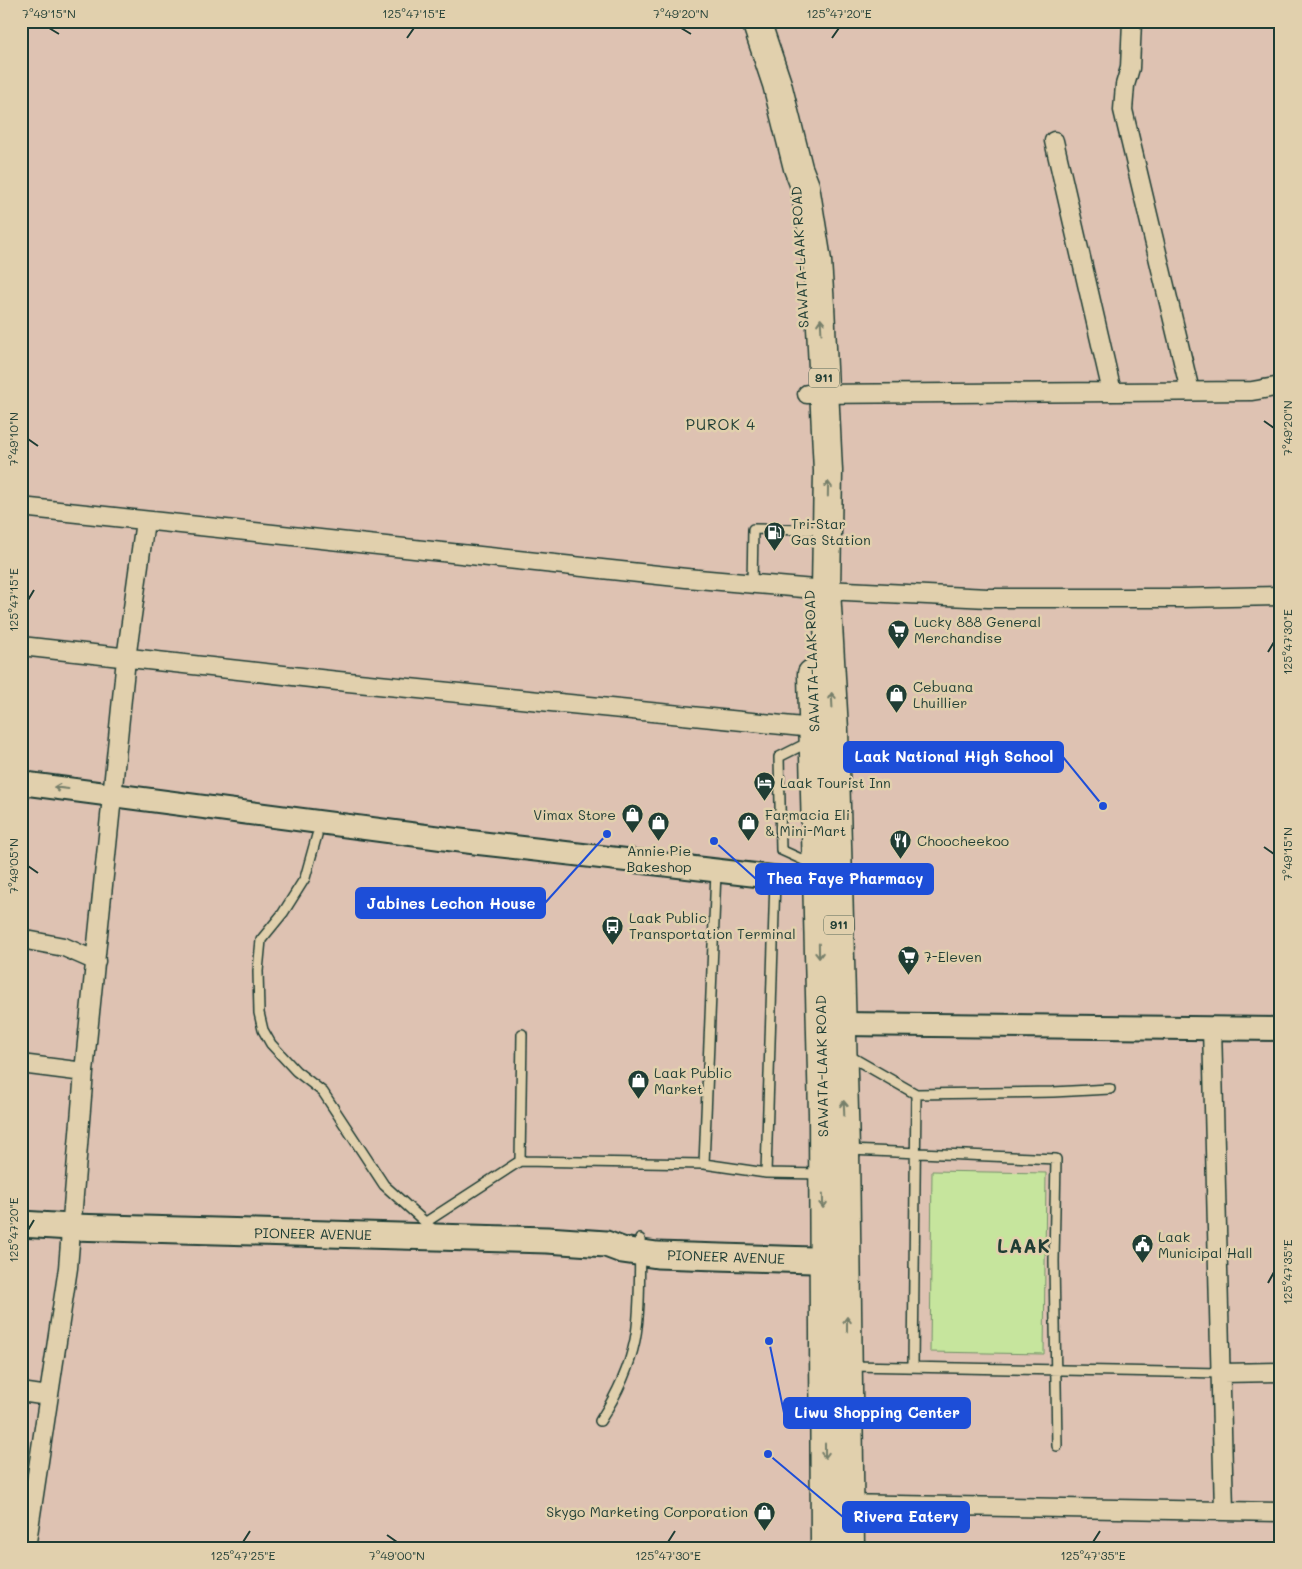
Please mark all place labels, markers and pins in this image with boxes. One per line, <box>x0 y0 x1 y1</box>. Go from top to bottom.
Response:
place label: Tri-Star Gas Station <box>791 514 871 549</box>
fuel station icon: Tri-Star Gas Station <box>763 520 787 551</box>
place label: Lucky 888 General Merchandise <box>914 612 1041 647</box>
supermarket icon: Lucky 888 General Merchandise <box>886 618 910 649</box>
place label: Cebuana Lhuillier <box>913 677 973 712</box>
shop icon: Cebuana Lhuillier <box>885 683 909 714</box>
callout: Laak National High School <box>844 742 1063 772</box>
hotel icon: Laak Tourist Inn <box>752 771 776 802</box>
place label: Laak Tourist Inn <box>780 773 891 792</box>
shop icon: Vimax Store <box>620 803 644 834</box>
place label: Vimax Store <box>533 805 616 824</box>
place label: Farmacia Eli & Mini-Mart <box>765 805 850 840</box>
shop icon: Annie Pie Bakeshop <box>647 811 671 842</box>
shop icon: Farmacia Eli & Mini-Mart <box>737 811 761 842</box>
restaurant icon: Choocheekoo <box>889 829 913 860</box>
place label: Choocheekoo <box>917 831 1009 850</box>
place label: Annie Pie Bakeshop <box>626 841 692 876</box>
callout: Thea Faye Pharmacy <box>756 864 933 894</box>
callout: Jabines Lechon House <box>356 888 545 918</box>
place label: Laak Public Transportation Terminal <box>629 908 796 943</box>
bus stop icon: Laak Public Transportation Terminal <box>601 914 625 945</box>
supermarket icon: 7-Eleven <box>896 945 920 976</box>
place label: 7-Eleven <box>924 947 982 966</box>
place label: Laak Public Market <box>654 1063 732 1098</box>
shop icon: Laak Public Market <box>626 1069 650 1100</box>
place label: Laak Municipal Hall <box>1158 1227 1252 1262</box>
public building icon: Laak Municipal Hall <box>1130 1233 1154 1264</box>
callout: Liwu Shopping Center <box>784 1398 970 1428</box>
shop icon: Skygo Marketing Corporation <box>752 1500 776 1531</box>
place label: Skygo Marketing Corporation <box>546 1502 748 1521</box>
callout: Rivera Eatery <box>843 1502 969 1532</box>

